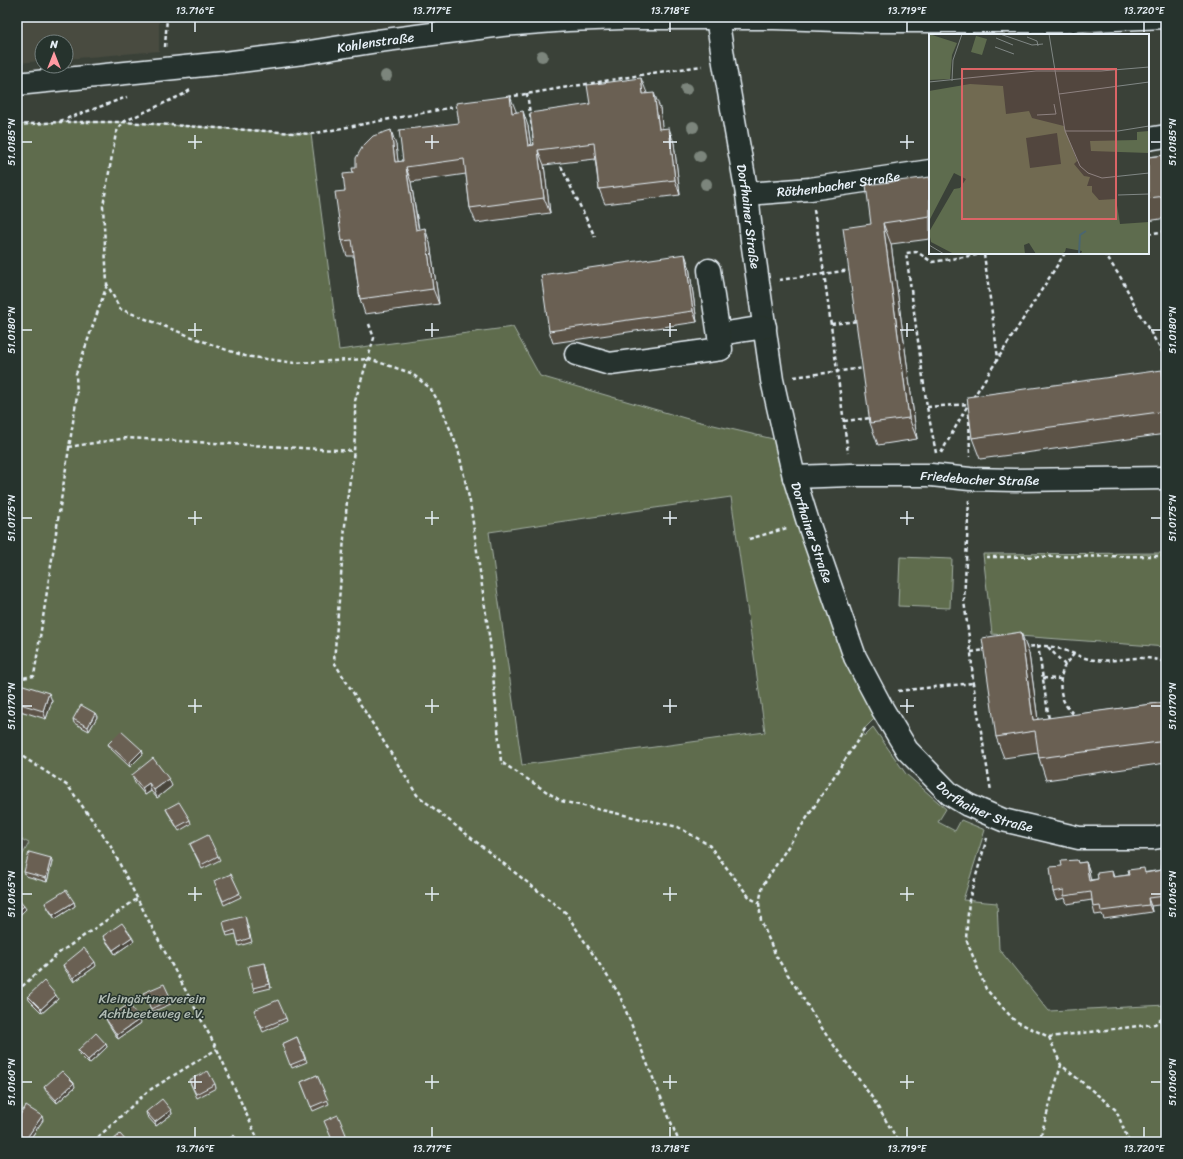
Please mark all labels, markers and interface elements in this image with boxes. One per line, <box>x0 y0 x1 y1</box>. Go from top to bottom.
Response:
text: 13.716°E <box>176 2 216 20</box>
text: 13.717°E <box>413 2 453 20</box>
text: 13.718°E <box>651 2 691 20</box>
text: 13.719°E <box>888 2 928 20</box>
text: 13.720°E <box>1124 2 1166 20</box>
street label: Kohlenstraße <box>335 25 416 59</box>
north arrow <box>34 34 74 74</box>
inset map <box>929 34 1149 254</box>
text: N <box>49 35 58 54</box>
text: 51.0185°N <box>3 118 21 166</box>
text: 51.0185°N <box>1164 118 1182 166</box>
street label: Dorfhainer Straße <box>730 162 767 270</box>
street label: Röthenbacher Straße <box>776 165 902 204</box>
text: 51.0180°N <box>3 306 21 354</box>
text: 51.0180°N <box>1164 306 1182 354</box>
street label: Friedebacher Straße <box>920 464 1040 492</box>
street label: Dorfhainer Straße <box>784 479 839 586</box>
text: 51.0175°N <box>3 494 21 542</box>
text: 51.0175°N <box>1164 494 1182 542</box>
text: 51.0170°N <box>3 682 21 730</box>
text: 51.0170°N <box>1164 682 1182 730</box>
street label: Dorfhainer Straße <box>931 775 1035 839</box>
text: 51.0165°N <box>3 870 21 918</box>
text: 51.0165°N <box>1164 870 1182 918</box>
park label: Kleingärtnerverein Achtbeeteweg e.V. <box>98 987 205 1025</box>
text: 51.0160°N <box>3 1058 21 1106</box>
text: 51.0160°N <box>1164 1058 1182 1106</box>
text: 13.716°E <box>176 1140 216 1158</box>
text: 13.717°E <box>413 1140 453 1158</box>
text: 13.718°E <box>651 1140 691 1158</box>
text: 13.719°E <box>888 1140 928 1158</box>
text: 13.720°E <box>1124 1140 1166 1158</box>

